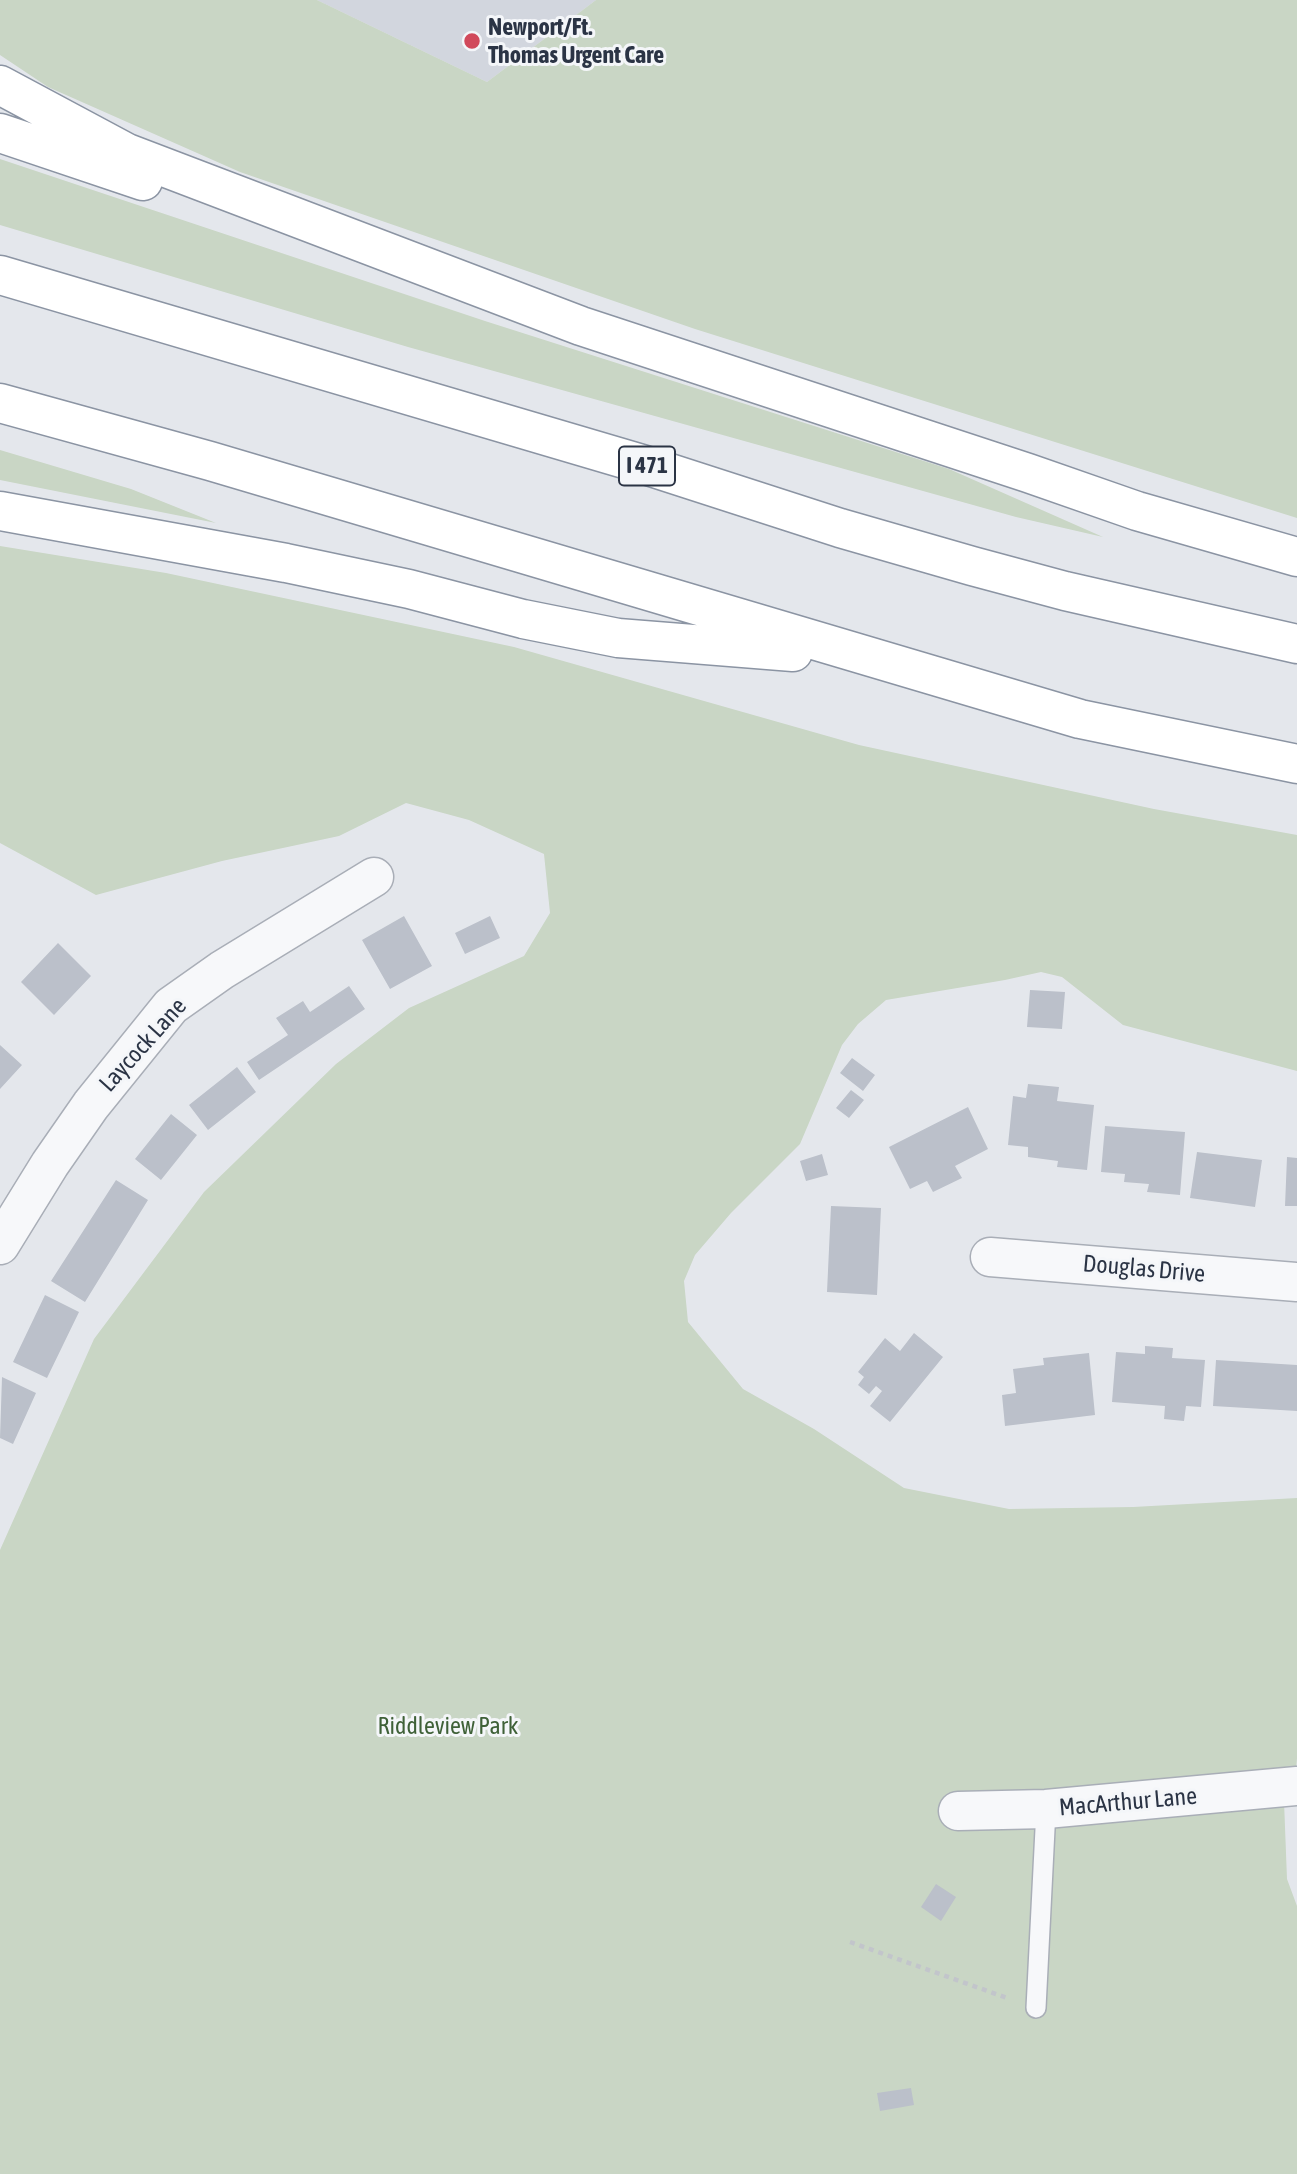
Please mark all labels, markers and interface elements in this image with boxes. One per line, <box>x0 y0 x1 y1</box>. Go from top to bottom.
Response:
place label: Newport/Ft. Thomas Urgent Care <box>488 13 664 69</box>
marker: Newport/Ft. Thomas Urgent Care <box>462 31 482 51</box>
road number: I 471 <box>619 446 675 486</box>
street label: Laycock Lane <box>93 992 193 1098</box>
street label: Douglas Drive <box>1082 1249 1206 1289</box>
park label: Riddleview Park <box>378 1712 518 1740</box>
street label: MacArthur Lane <box>1058 1782 1198 1822</box>

